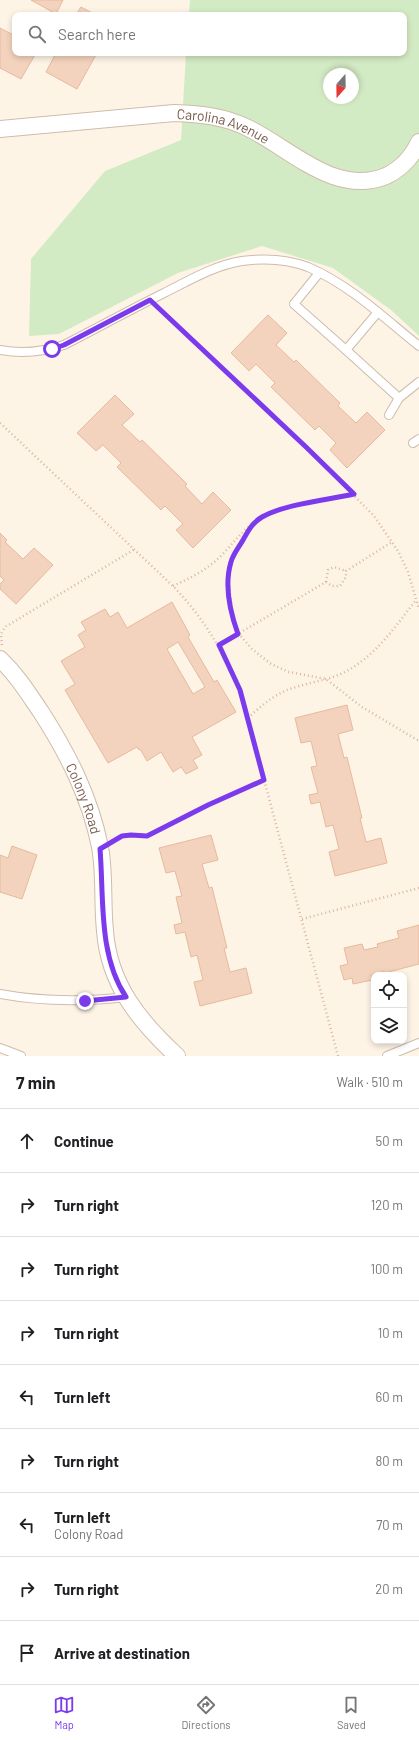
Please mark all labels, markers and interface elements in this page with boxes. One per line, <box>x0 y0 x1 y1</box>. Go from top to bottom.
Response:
search box <box>12 12 407 56</box>
icon: search <box>26 23 48 45</box>
text: Search here <box>58 25 136 43</box>
north arrow <box>323 68 359 104</box>
street label: Carolina Avenue <box>176 105 273 147</box>
route start <box>43 340 61 358</box>
street label: Colony Road <box>63 760 105 835</box>
map controls <box>371 972 407 1044</box>
button: locate <box>371 972 407 1008</box>
route end <box>76 992 94 1010</box>
button: layers <box>371 1008 407 1044</box>
text: 7 min <box>16 1072 56 1092</box>
text: Walk · 510 m <box>337 1074 403 1090</box>
icon: ahead <box>16 1130 38 1152</box>
text: Continue <box>54 1132 114 1150</box>
text: 50 m <box>376 1133 403 1149</box>
icon: right <box>16 1194 38 1216</box>
text: Turn right <box>54 1196 119 1214</box>
text: 120 m <box>371 1197 403 1213</box>
icon: right <box>16 1258 38 1280</box>
text: Turn right <box>54 1260 119 1278</box>
text: 100 m <box>370 1261 403 1277</box>
icon: right <box>16 1322 38 1344</box>
text: Turn right <box>54 1324 119 1342</box>
text: 10 m <box>378 1325 403 1341</box>
icon: left <box>16 1386 38 1408</box>
text: Turn left <box>54 1388 110 1406</box>
text: 60 m <box>376 1389 403 1405</box>
icon: right <box>16 1450 38 1472</box>
text: Turn right <box>54 1452 119 1470</box>
text: 80 m <box>376 1453 403 1469</box>
text: Turn left <box>54 1508 110 1526</box>
icon: left <box>16 1514 38 1536</box>
text: 70 m <box>376 1517 403 1533</box>
text: Colony Road <box>54 1526 123 1542</box>
icon: right <box>16 1578 38 1600</box>
text: Turn right <box>54 1580 119 1598</box>
text: 20 m <box>375 1581 403 1597</box>
icon: arrive <box>16 1642 38 1664</box>
text: Arrive at destination <box>54 1644 190 1662</box>
tab: Map <box>53 1694 75 1731</box>
tab: Directions <box>181 1694 231 1731</box>
tab: Saved <box>337 1694 366 1731</box>

